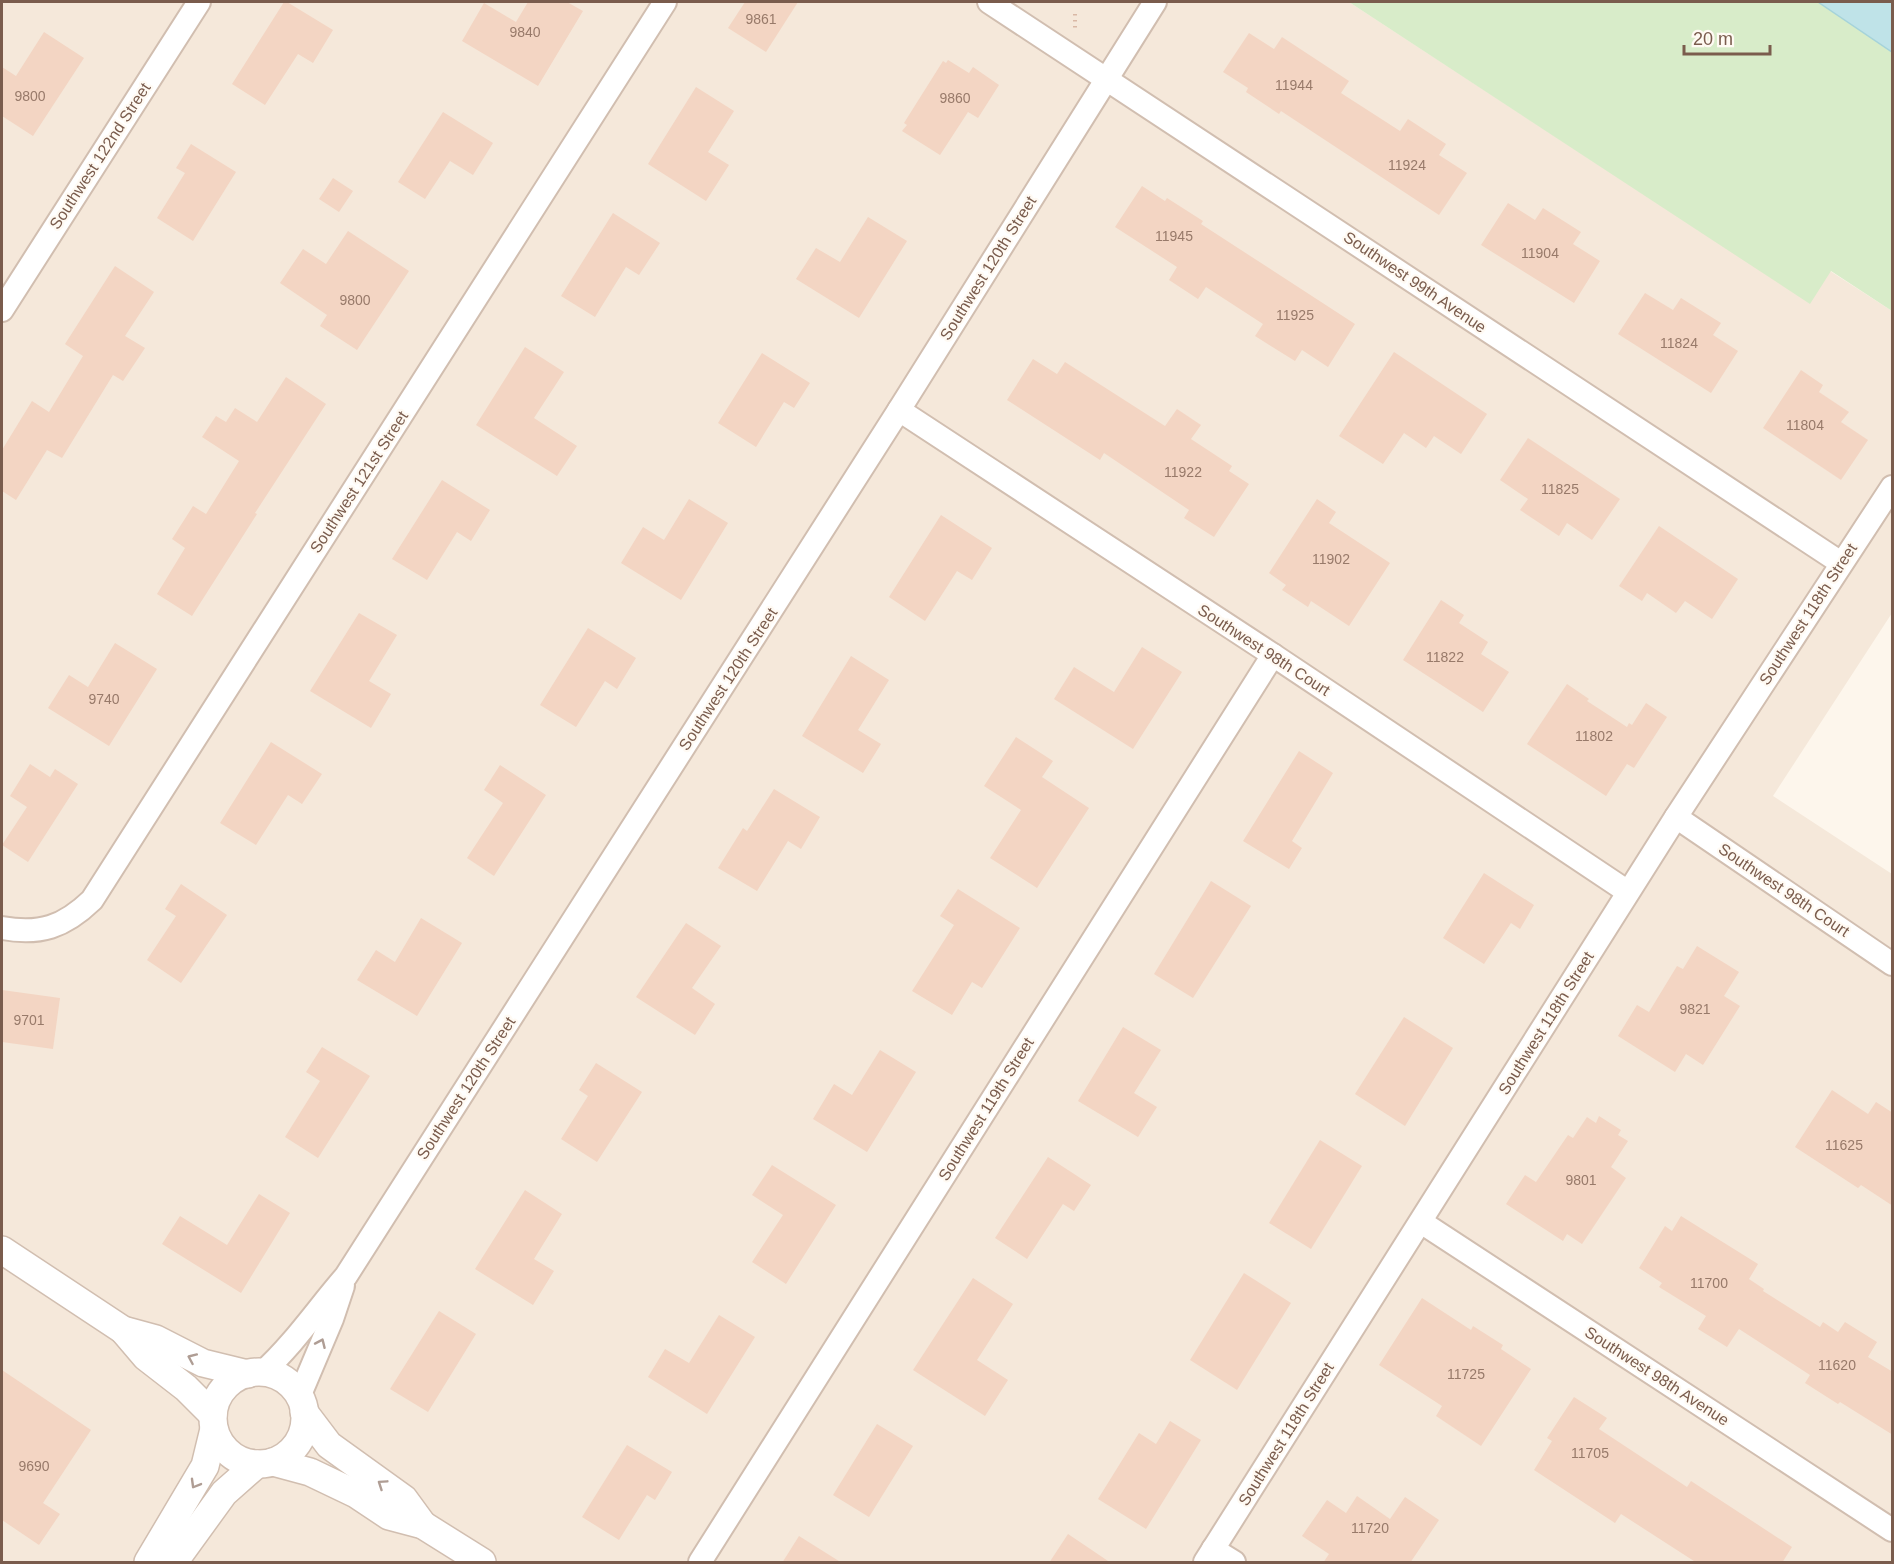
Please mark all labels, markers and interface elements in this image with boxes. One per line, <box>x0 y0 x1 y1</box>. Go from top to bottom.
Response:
house number: 9861 <box>745 11 777 27</box>
scale bar <box>1684 18 1770 56</box>
house number: 9840 <box>509 24 541 40</box>
text: 20 m <box>1693 29 1733 49</box>
house number: 11944 <box>1275 77 1313 93</box>
street label: Southwest 122nd Street <box>46 79 154 232</box>
house number: 9800 <box>14 88 46 104</box>
house number: 9860 <box>939 90 971 106</box>
house number: 11924 <box>1388 157 1426 173</box>
street label: Southwest 120th Street <box>937 192 1040 343</box>
house number: 11945 <box>1155 228 1193 244</box>
street label: Southwest 99th Avenue <box>1341 228 1489 336</box>
house number: 11904 <box>1521 245 1559 261</box>
house number: 9800 <box>339 292 371 308</box>
house number: 11925 <box>1276 307 1314 323</box>
house number: 11824 <box>1660 335 1698 351</box>
street label: Southwest 121st Street <box>307 408 411 556</box>
house number: 11804 <box>1786 417 1824 433</box>
house number: 11922 <box>1164 464 1202 480</box>
house number: 11825 <box>1541 481 1579 497</box>
street label: Southwest 118th Street <box>1756 540 1860 688</box>
house number: 11902 <box>1312 551 1350 567</box>
street label: Southwest 98th Court <box>1195 601 1334 699</box>
street label: Southwest 120th Street <box>676 604 781 753</box>
house number: 11822 <box>1426 649 1464 665</box>
house number: 9740 <box>88 691 120 707</box>
house number: 11802 <box>1575 728 1613 744</box>
street label: Southwest 98th Court <box>1715 840 1853 940</box>
street label: Southwest 118th Street <box>1495 948 1597 1098</box>
house number: 9821 <box>1679 1001 1711 1017</box>
house number: 9701 <box>13 1012 45 1028</box>
street label: Southwest 120th Street <box>414 1013 519 1162</box>
street label: Southwest 119th Street <box>935 1034 1037 1184</box>
house number: 11625 <box>1825 1137 1863 1153</box>
house number: 9801 <box>1565 1172 1597 1188</box>
house number: 11700 <box>1690 1275 1728 1291</box>
street label: Southwest 98th Avenue <box>1582 1323 1732 1429</box>
one-way arrow <box>314 1338 326 1349</box>
one-way arrow <box>188 1353 199 1365</box>
house number: 11620 <box>1818 1357 1856 1373</box>
street label: Southwest 118th Street <box>1235 1359 1337 1509</box>
house number: 11725 <box>1447 1366 1485 1382</box>
house number: 11705 <box>1571 1445 1609 1461</box>
house number: 9690 <box>18 1458 50 1474</box>
one-way arrow <box>191 1478 203 1488</box>
one-way arrow <box>378 1480 389 1491</box>
house number: 11720 <box>1351 1520 1389 1536</box>

